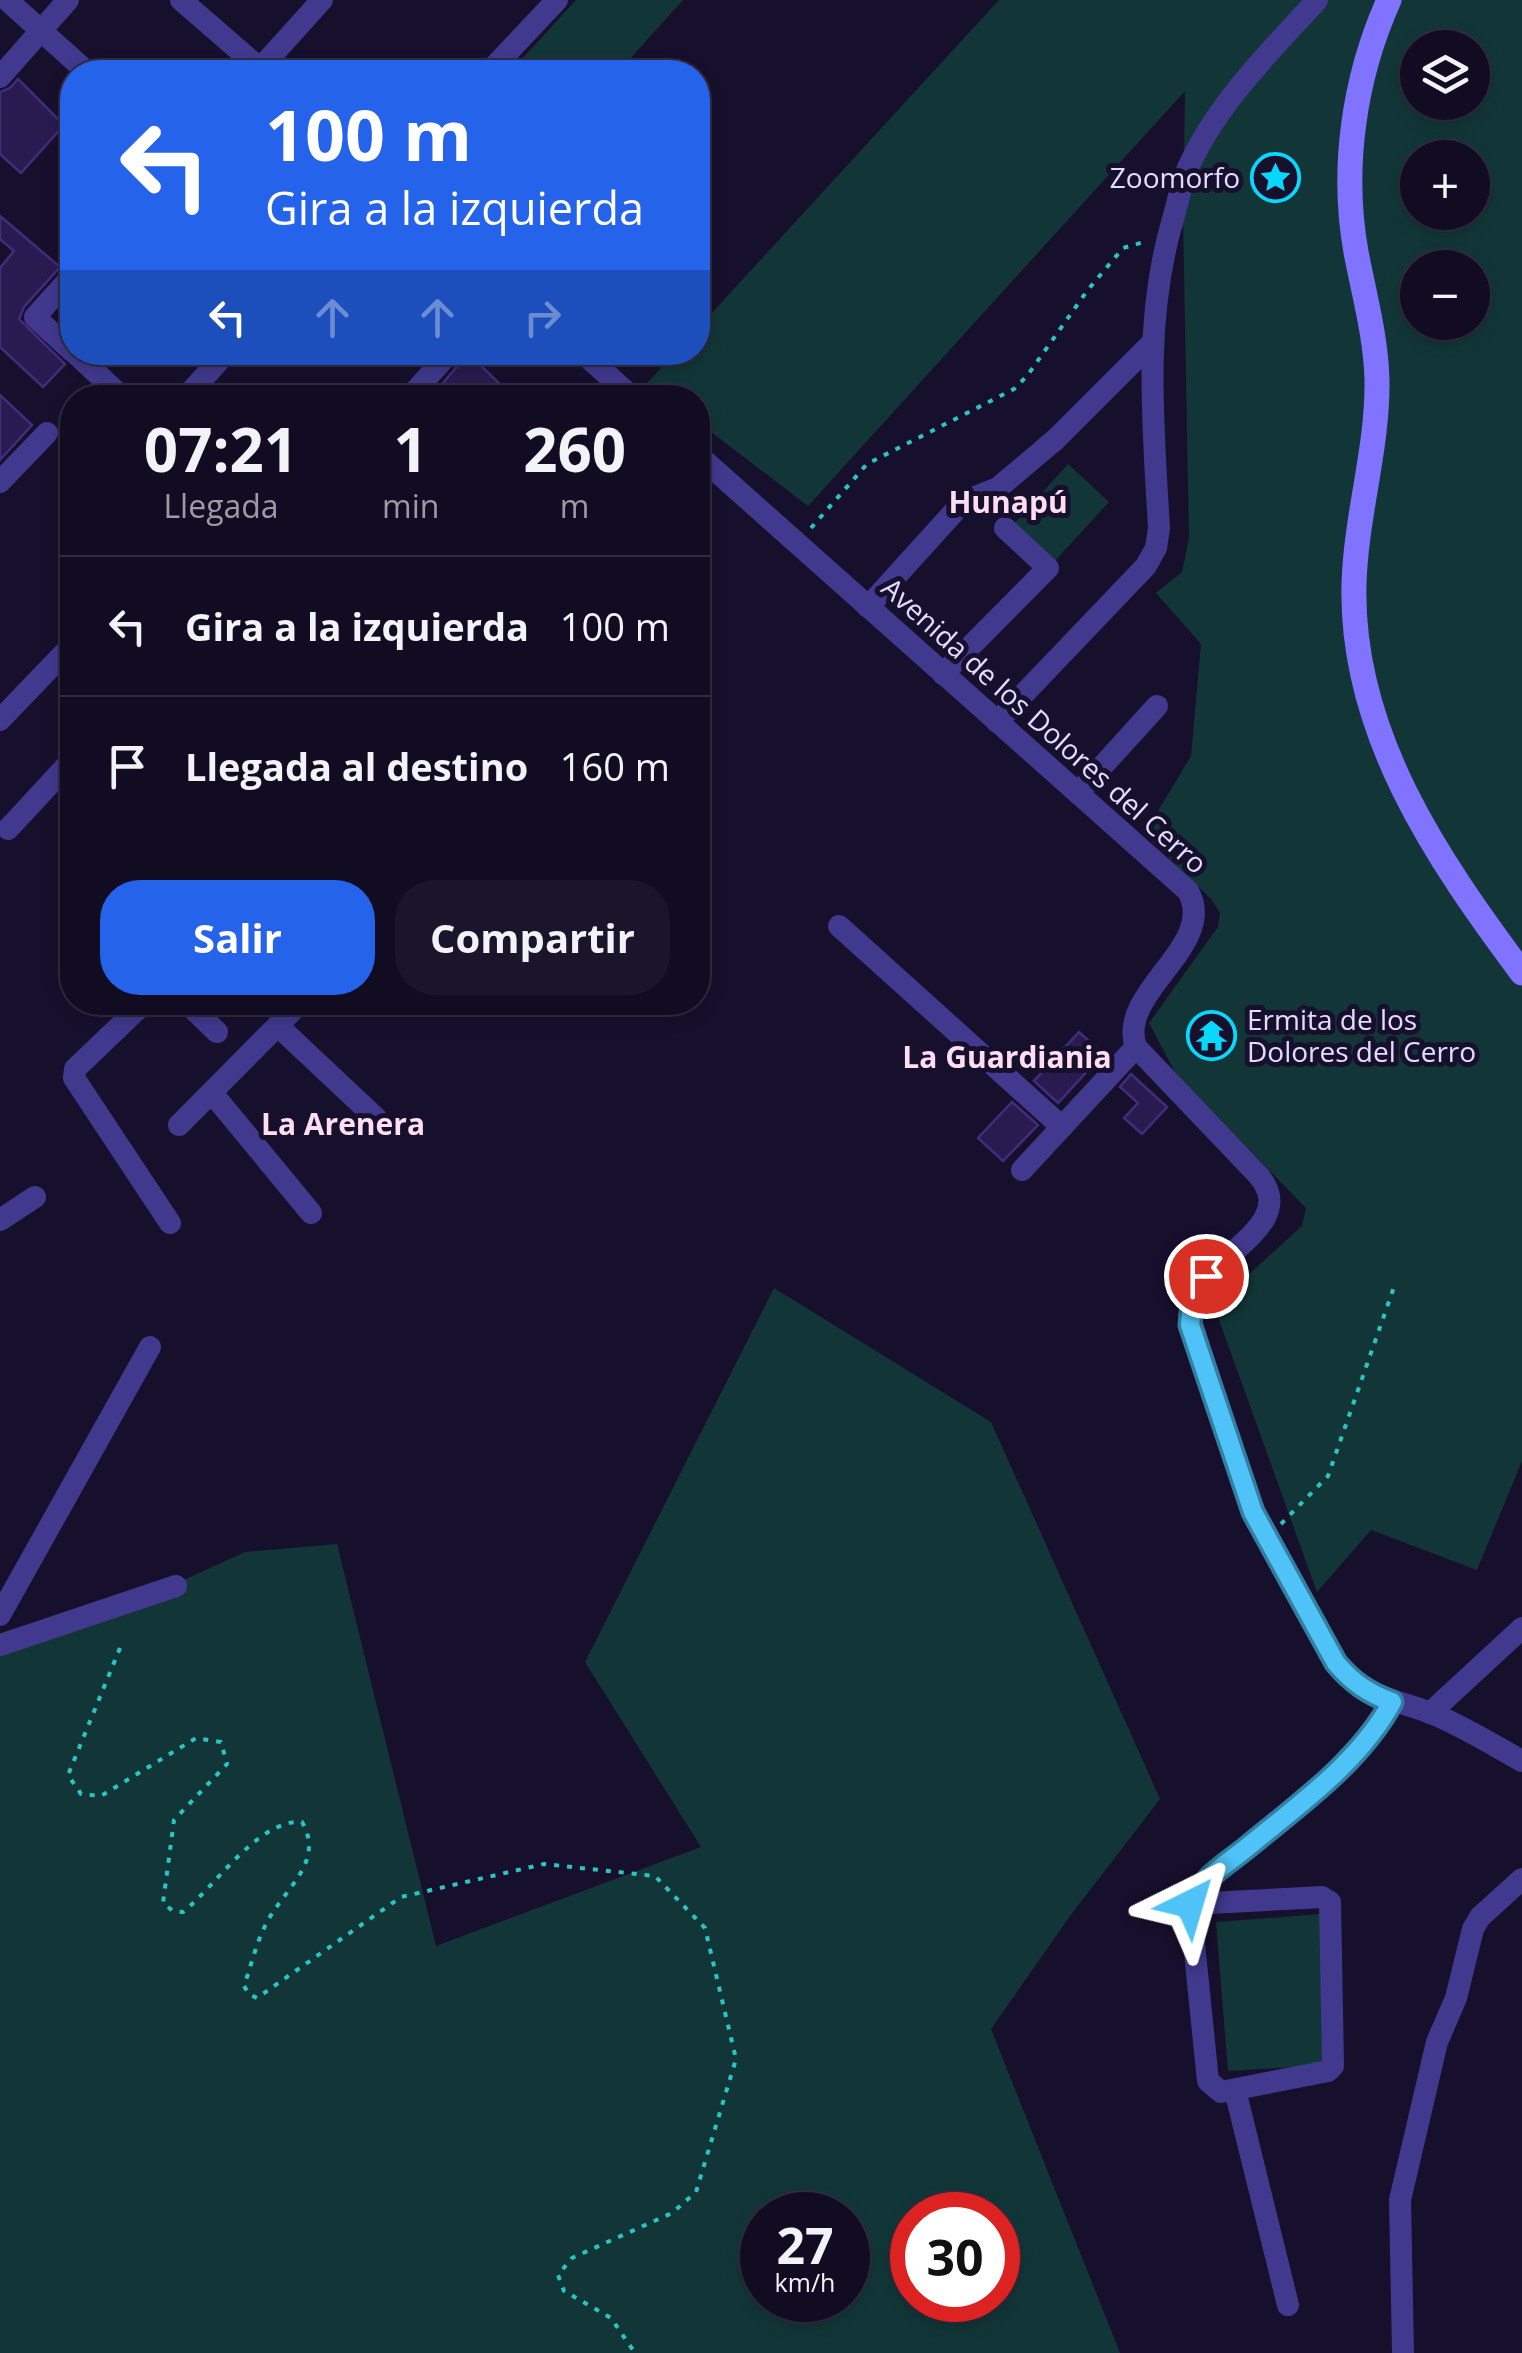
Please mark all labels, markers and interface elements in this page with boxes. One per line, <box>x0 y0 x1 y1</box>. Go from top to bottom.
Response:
map controls <box>1400 30 1490 340</box>
button: layers <box>1400 30 1490 120</box>
text: 100 m <box>265 86 472 182</box>
icon: left <box>100 100 230 230</box>
button: + <box>1400 140 1490 230</box>
place icon: Zoomorfo <box>1249 151 1301 203</box>
place label: Zoomorfo <box>1110 158 1240 196</box>
text: Gira a la izquierda <box>265 177 644 238</box>
button: − <box>1400 250 1490 340</box>
icon: left <box>200 290 255 345</box>
icon: ahead <box>305 290 360 345</box>
icon: ahead <box>410 290 465 345</box>
icon: right <box>515 290 570 345</box>
text: 07:21 <box>144 408 298 490</box>
text: 1 <box>394 408 428 490</box>
text: 260 <box>523 408 626 490</box>
district label: Hunapú <box>948 481 1068 522</box>
text: Llegada <box>163 484 279 527</box>
text: min <box>382 484 439 527</box>
text: m <box>560 484 589 527</box>
street label: Avenida de los Dolores del Cerro <box>874 569 1216 881</box>
icon: left <box>100 599 155 654</box>
text: Gira a la izquierda <box>185 600 529 652</box>
text: 100 m <box>560 600 670 652</box>
icon: arrive <box>100 739 155 794</box>
text: Llegada al destino <box>185 740 528 792</box>
text: 160 m <box>560 740 670 792</box>
button: Salir <box>100 880 375 995</box>
button: Compartir <box>395 880 670 995</box>
place label: Ermita de los Dolores del Cerro <box>1247 1000 1476 1070</box>
temple icon: Ermita de los Dolores del Cerro <box>1186 1009 1238 1061</box>
district label: La Guardiania <box>902 1036 1112 1077</box>
district label: La Arenera <box>261 1103 425 1144</box>
pin <box>1164 1234 1249 1319</box>
icon: arrive <box>1179 1249 1234 1304</box>
position arrow <box>1138 1852 1242 1956</box>
speed limit sign: 30 <box>890 2192 1020 2322</box>
text: 27 <box>776 2211 834 2279</box>
text: km/h <box>775 2265 835 2299</box>

